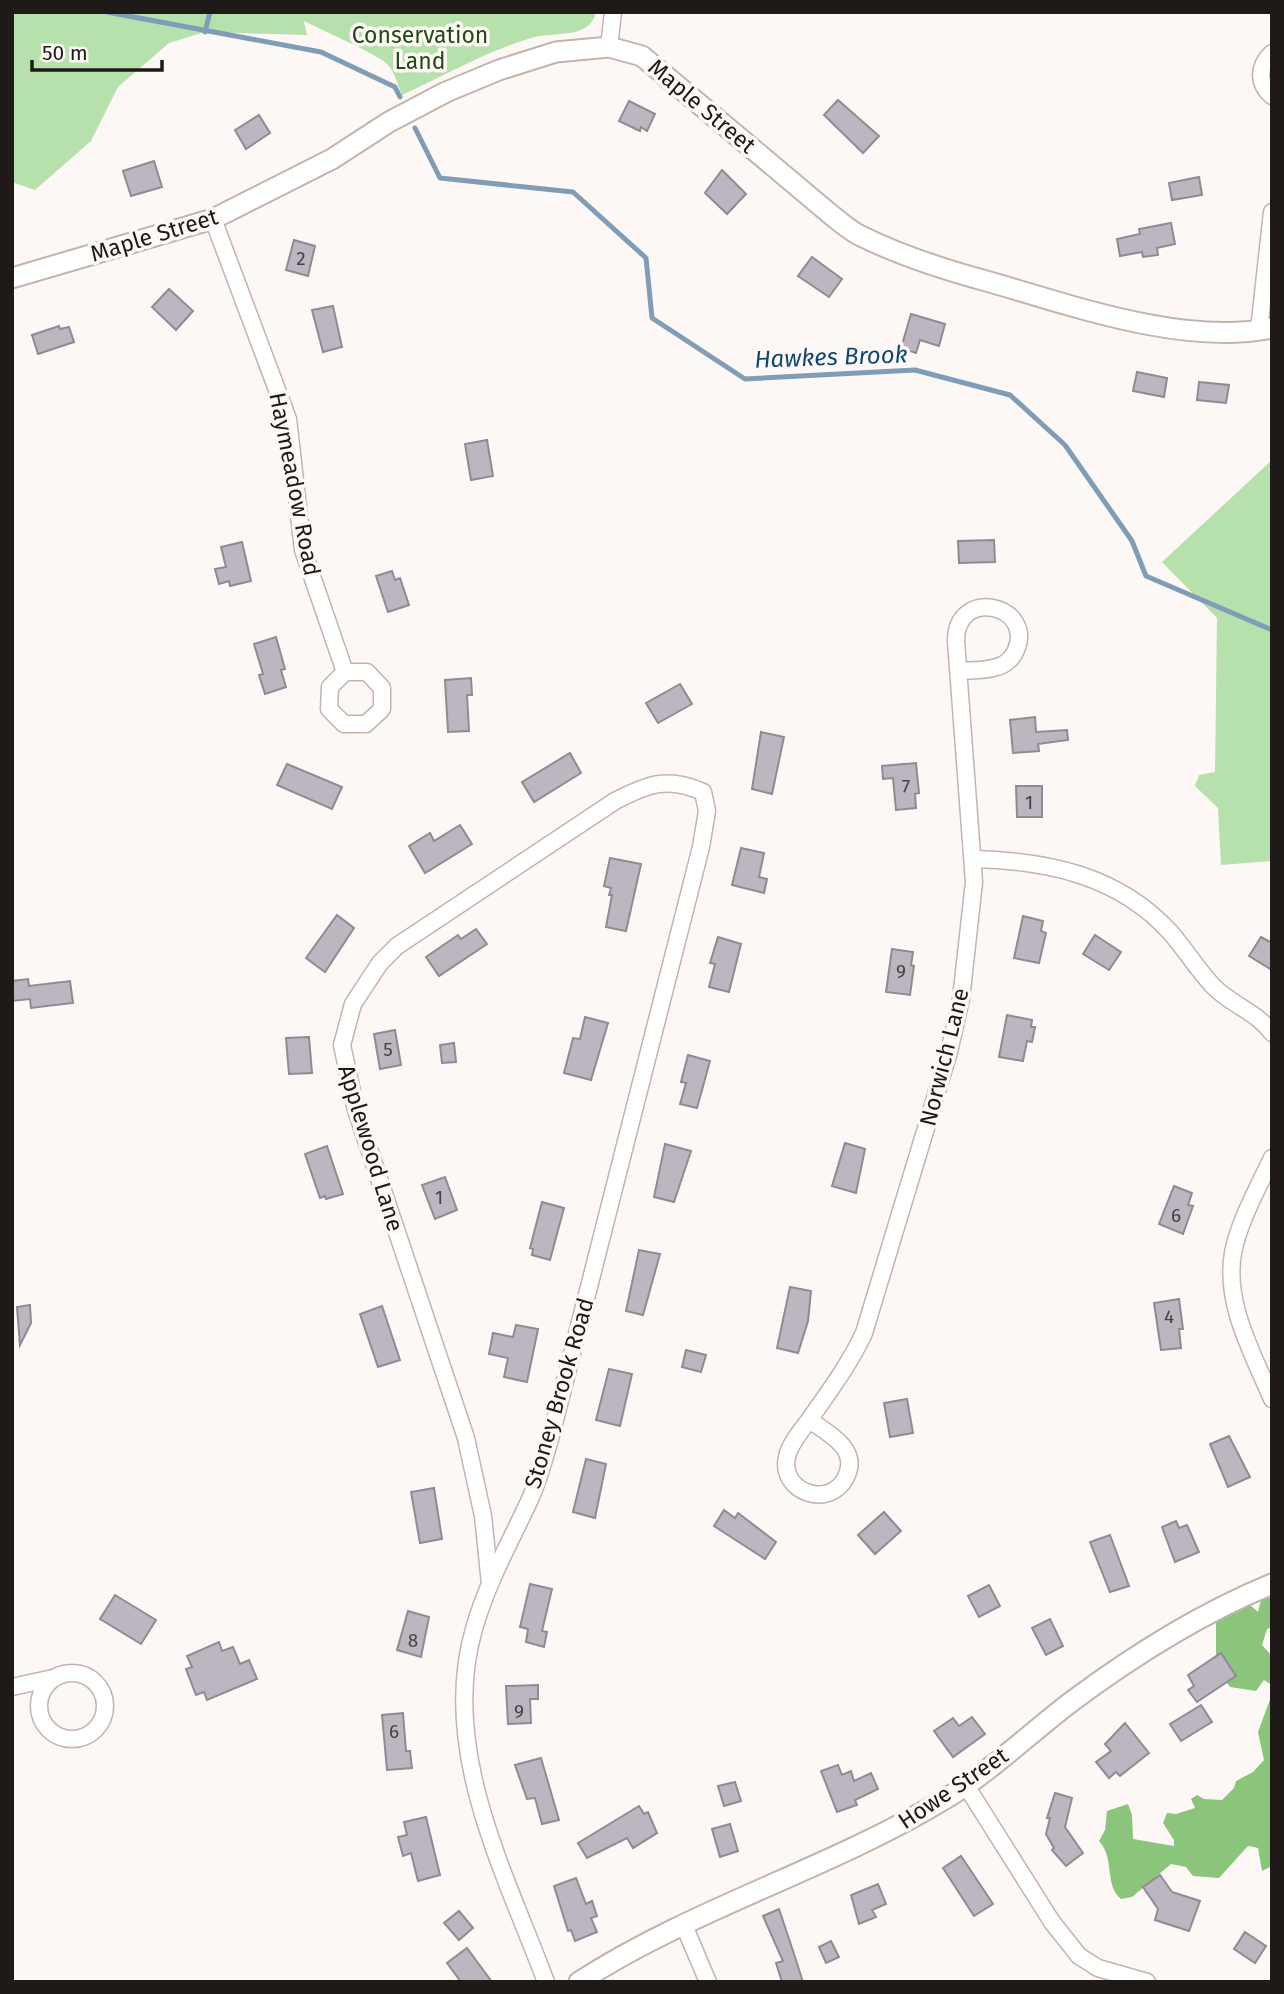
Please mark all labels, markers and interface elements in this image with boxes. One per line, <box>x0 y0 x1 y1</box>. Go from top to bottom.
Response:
park label: Conservation Land <box>352 21 488 75</box>
scale bar <box>32 28 161 72</box>
text: 50 m <box>42 40 88 66</box>
street label: Maple Street <box>643 53 762 160</box>
street label: Maple Street <box>87 202 222 268</box>
house number: 2 <box>296 247 306 270</box>
water label: Hawkes Brook <box>754 340 908 374</box>
street label: Haymeadow Road <box>263 390 327 578</box>
house number: 7 <box>902 775 910 798</box>
house number: 1 <box>1025 791 1033 814</box>
house number: 9 <box>896 960 906 983</box>
street label: Norwich Lane <box>913 985 975 1129</box>
house number: 5 <box>383 1038 393 1061</box>
street label: Applewood Lane <box>332 1061 410 1235</box>
house number: 1 <box>435 1186 443 1209</box>
house number: 6 <box>1171 1204 1181 1227</box>
street label: Stoney Brook Road <box>518 1294 600 1492</box>
house number: 4 <box>1164 1305 1174 1328</box>
house number: 8 <box>408 1629 418 1652</box>
house number: 9 <box>514 1700 524 1723</box>
house number: 6 <box>389 1720 399 1743</box>
street label: Howe Street <box>893 1741 1014 1835</box>

